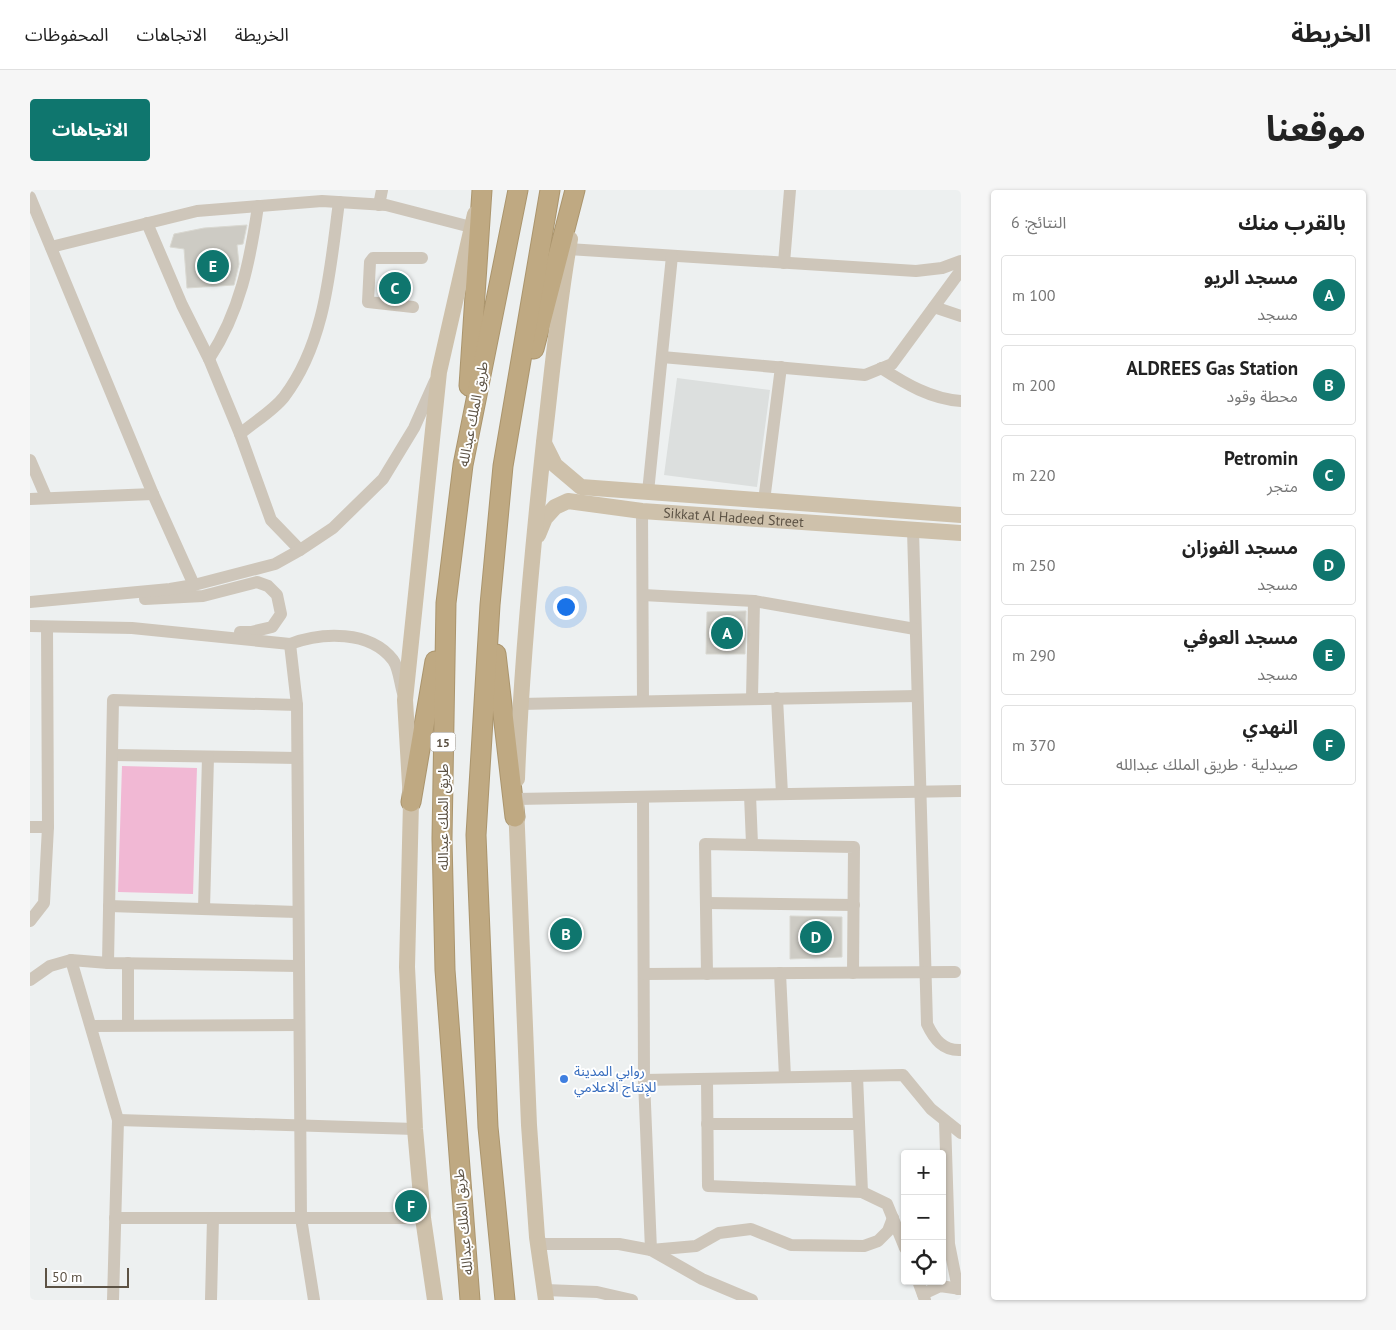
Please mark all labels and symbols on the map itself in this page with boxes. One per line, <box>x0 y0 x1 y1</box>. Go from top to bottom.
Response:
pin: E <box>197 247 229 285</box>
pin: C <box>379 269 411 307</box>
street label: طريق الملك عبدالله <box>454 360 493 468</box>
street label: Sikkat Al Hadeed Street <box>663 503 805 531</box>
your location <box>553 594 579 620</box>
pin: A <box>711 614 743 652</box>
road number: 15 <box>430 732 456 752</box>
street label: طريق الملك عبدالله <box>434 763 453 871</box>
pin: B <box>550 915 582 953</box>
pin: D <box>800 918 832 956</box>
place label: روابي المدينة للإنتاج الاعلامي <box>574 1062 656 1098</box>
marker: روابي المدينة للإنتاج الاعلامي <box>558 1073 570 1085</box>
street label: طريق الملك عبدالله <box>449 1168 478 1276</box>
pin: F <box>395 1187 427 1225</box>
scale bar <box>45 1265 129 1288</box>

